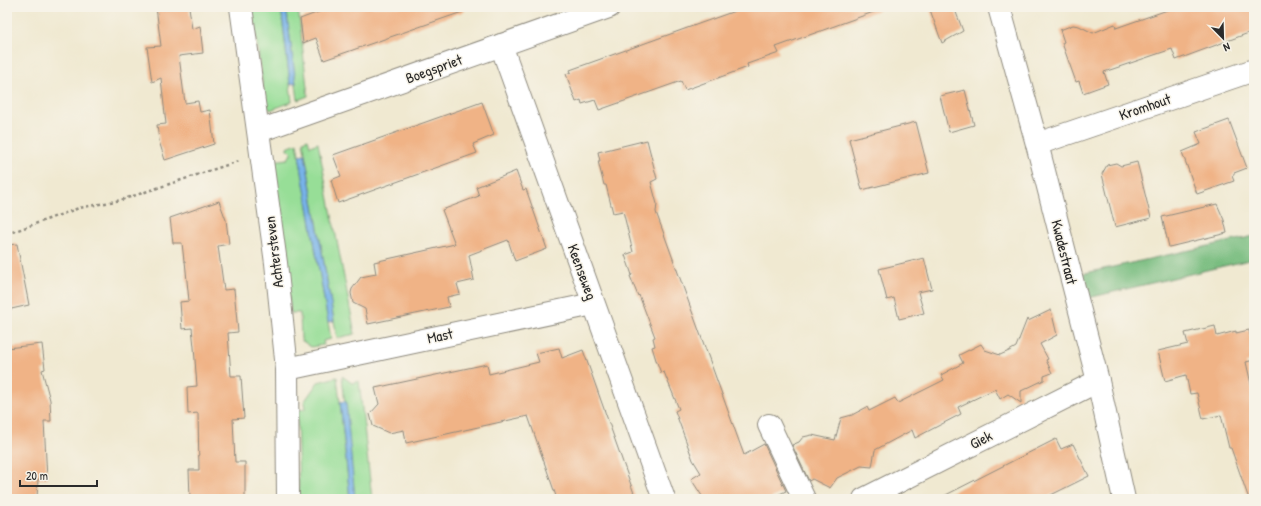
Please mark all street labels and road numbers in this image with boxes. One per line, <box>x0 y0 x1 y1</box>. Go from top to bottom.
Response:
street label: Boegspriet <box>403 48 466 88</box>
street label: Kromhout <box>1116 88 1174 125</box>
street label: Achtersteven <box>259 215 288 289</box>
street label: Kwadestraat <box>1046 217 1083 287</box>
street label: Keenseweg <box>563 241 602 303</box>
street label: Mast <box>425 322 455 348</box>
street label: Giek <box>966 425 996 454</box>

